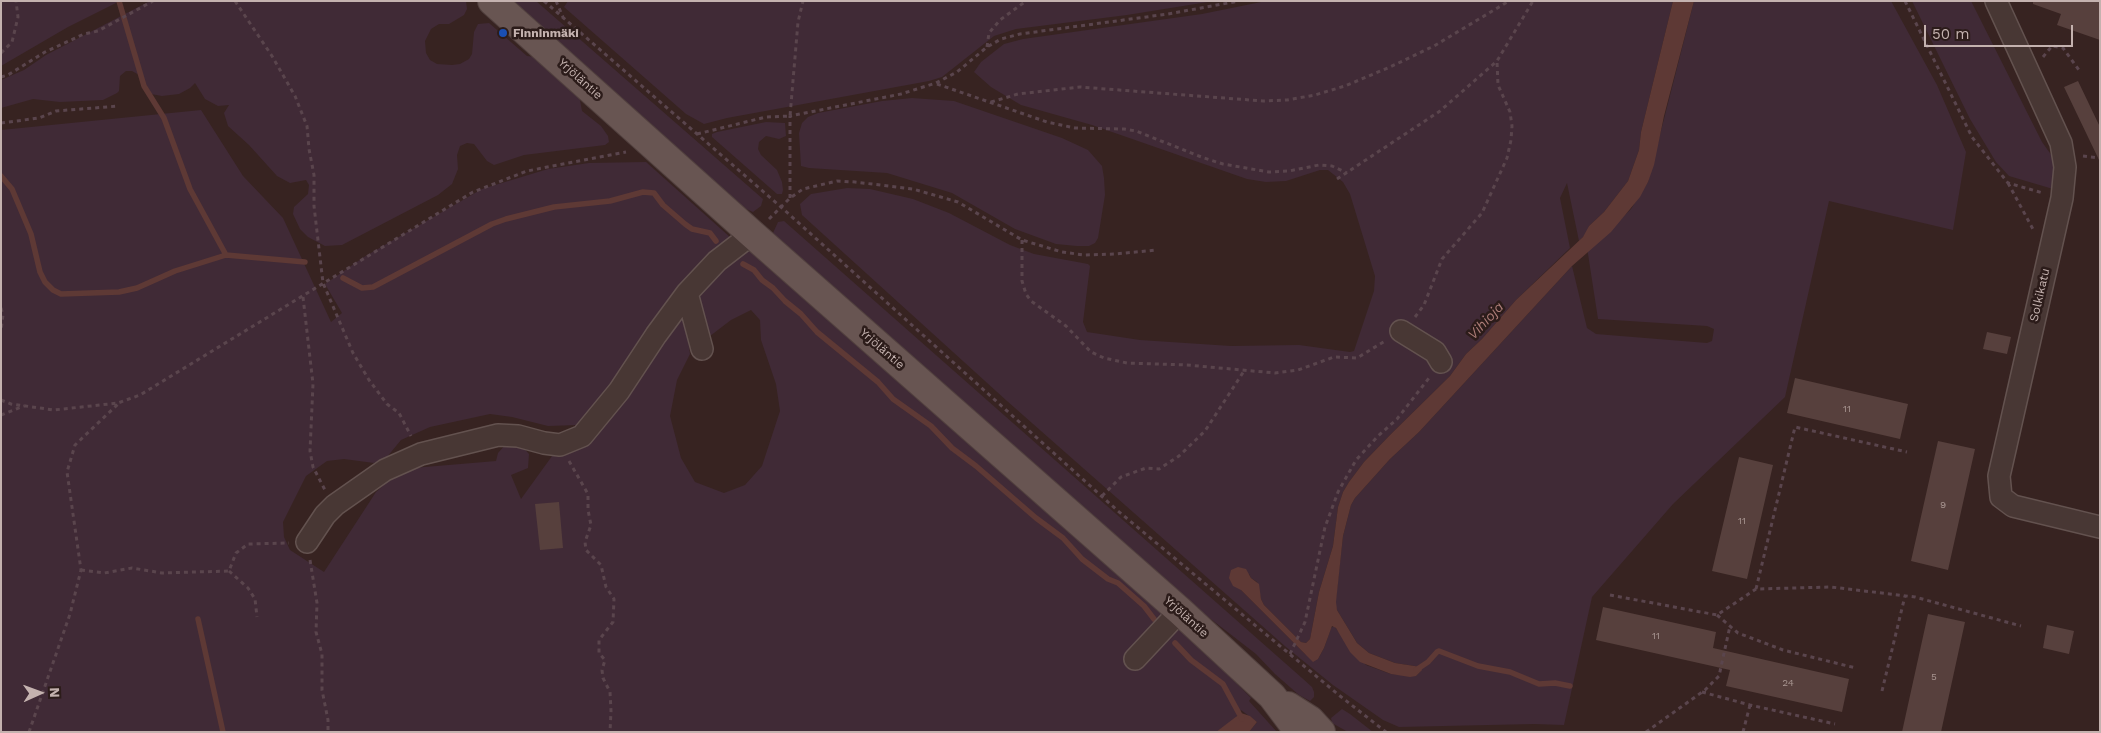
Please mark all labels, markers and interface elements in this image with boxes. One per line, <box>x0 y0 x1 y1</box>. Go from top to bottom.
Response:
scale bar <box>1926 15 2075 47</box>
text: 50 m <box>1932 25 1969 43</box>
place label: Finninmäki <box>513 26 579 40</box>
marker: Finninmäki <box>497 27 509 39</box>
street label: Yrjöläntie <box>555 55 605 103</box>
street label: Solkikatu <box>2027 267 2053 323</box>
water label: Vihioja <box>1465 299 1507 343</box>
street label: Yrjöläntie <box>857 326 907 372</box>
house number: 11 <box>1843 403 1851 415</box>
house number: 9 <box>1940 499 1946 511</box>
house number: 11 <box>1738 515 1746 527</box>
street label: Yrjöläntie <box>1161 593 1211 641</box>
house number: 11 <box>1652 630 1660 642</box>
north arrow <box>15 668 65 718</box>
house number: 5 <box>1931 671 1937 683</box>
house number: 24 <box>1782 677 1794 689</box>
text: N <box>47 687 63 698</box>

